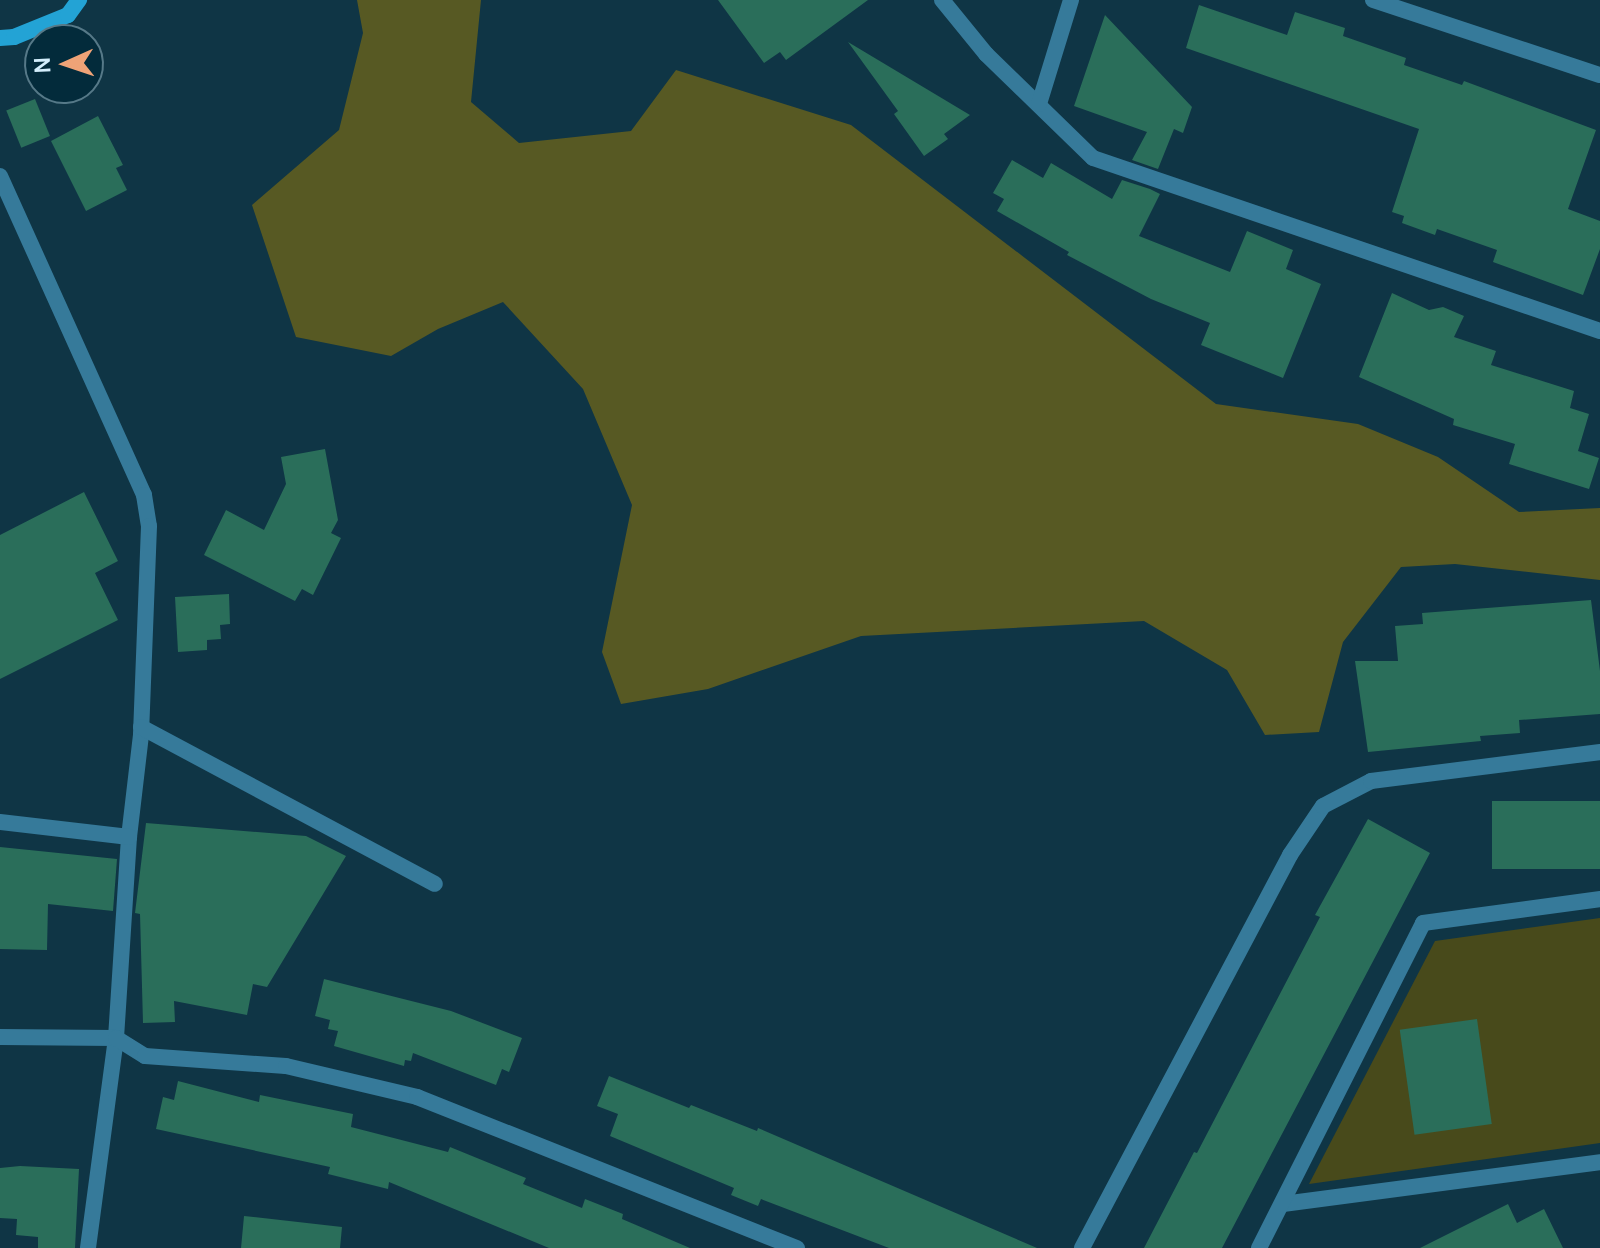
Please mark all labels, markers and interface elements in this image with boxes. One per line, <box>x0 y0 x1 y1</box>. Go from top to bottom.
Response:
north arrow <box>24 24 104 104</box>
text: N <box>27 56 57 74</box>

